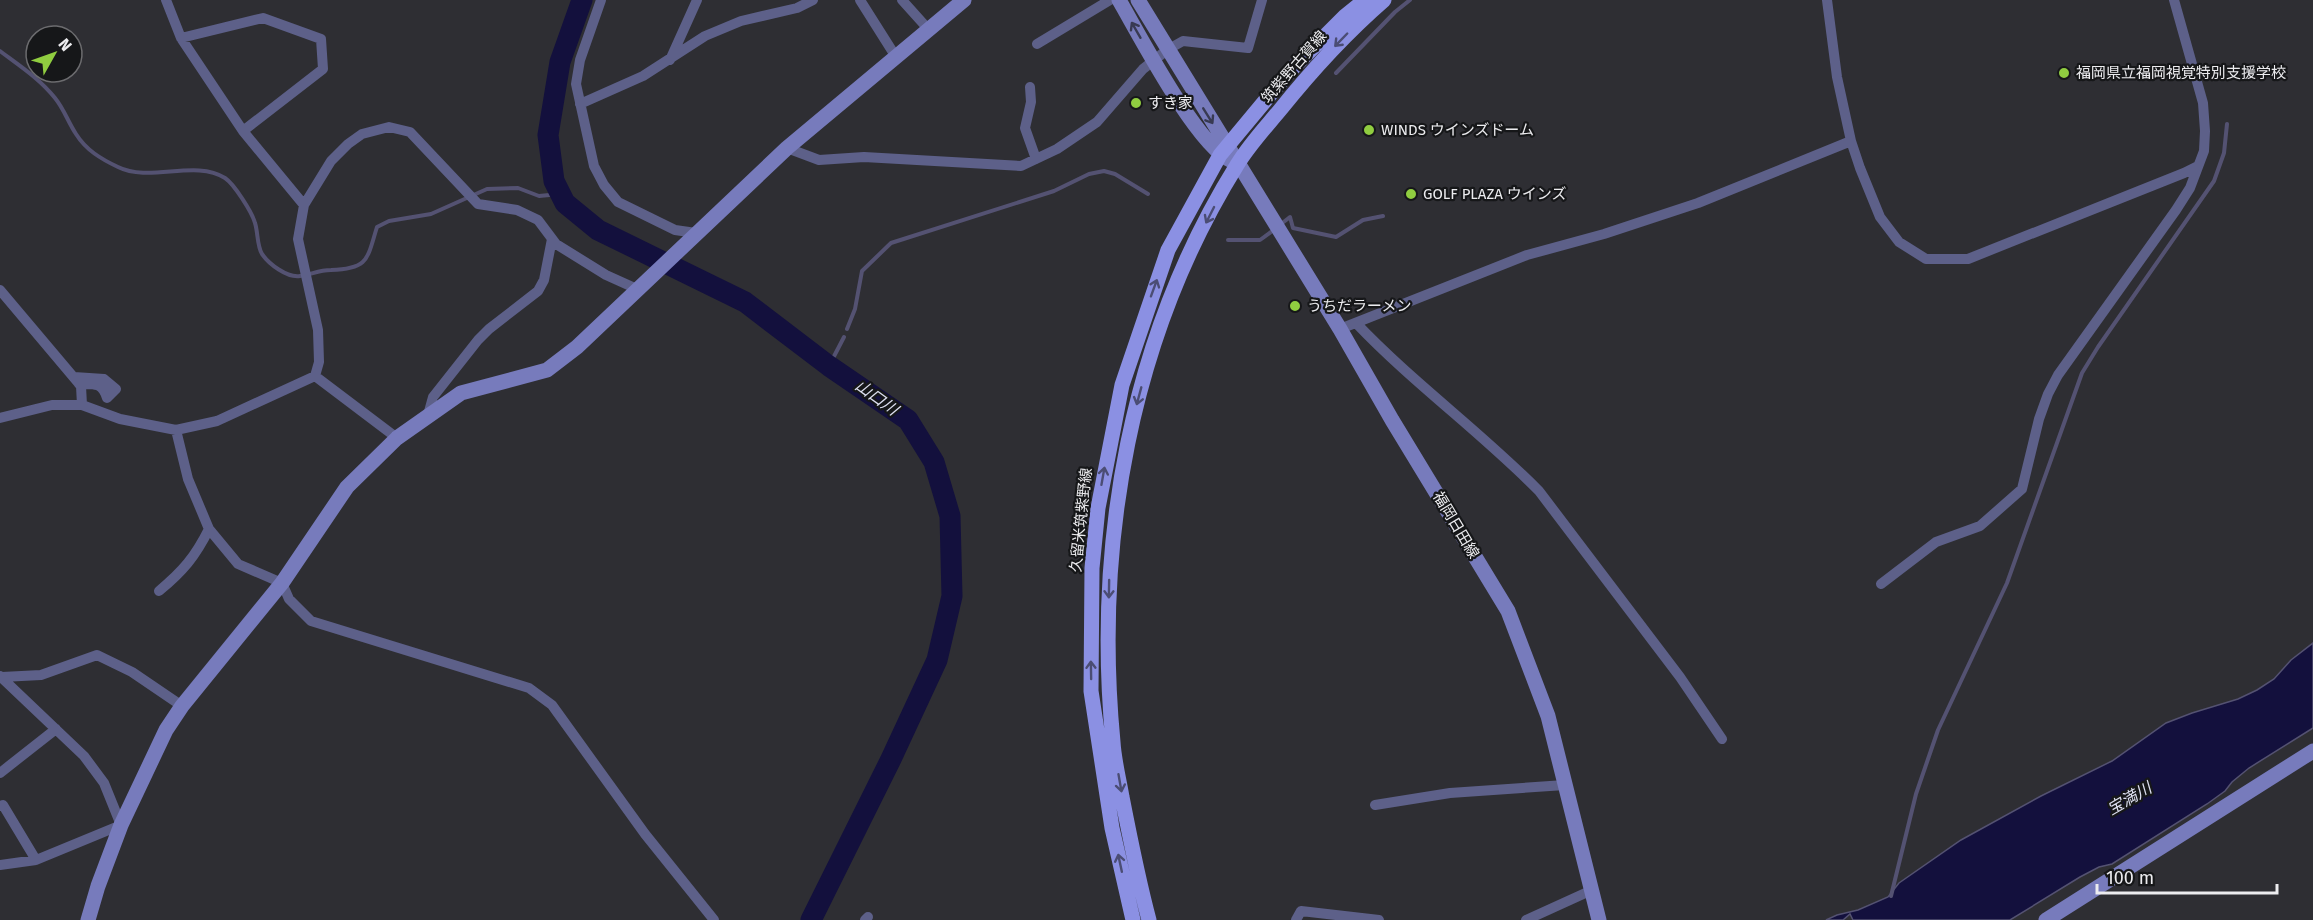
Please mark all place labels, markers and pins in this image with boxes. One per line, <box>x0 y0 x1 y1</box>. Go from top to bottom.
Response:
place label: 福岡県立福岡視覚特別支援学校 <box>2076 64 2286 82</box>
marker: 福岡県立福岡視覚特別支援学校 <box>2057 66 2071 80</box>
place label: すき家 <box>1148 94 1193 112</box>
marker: すき家 <box>1129 96 1143 110</box>
place label: WINDS ウインズドーム <box>1381 121 1534 139</box>
marker: WINDS ウインズドーム <box>1362 123 1376 137</box>
place label: GOLF PLAZA ウインズ <box>1423 185 1567 203</box>
marker: GOLF PLAZA ウインズ <box>1404 187 1418 201</box>
place label: うちだラーメン <box>1307 297 1411 315</box>
marker: うちだラーメン <box>1288 299 1302 313</box>

